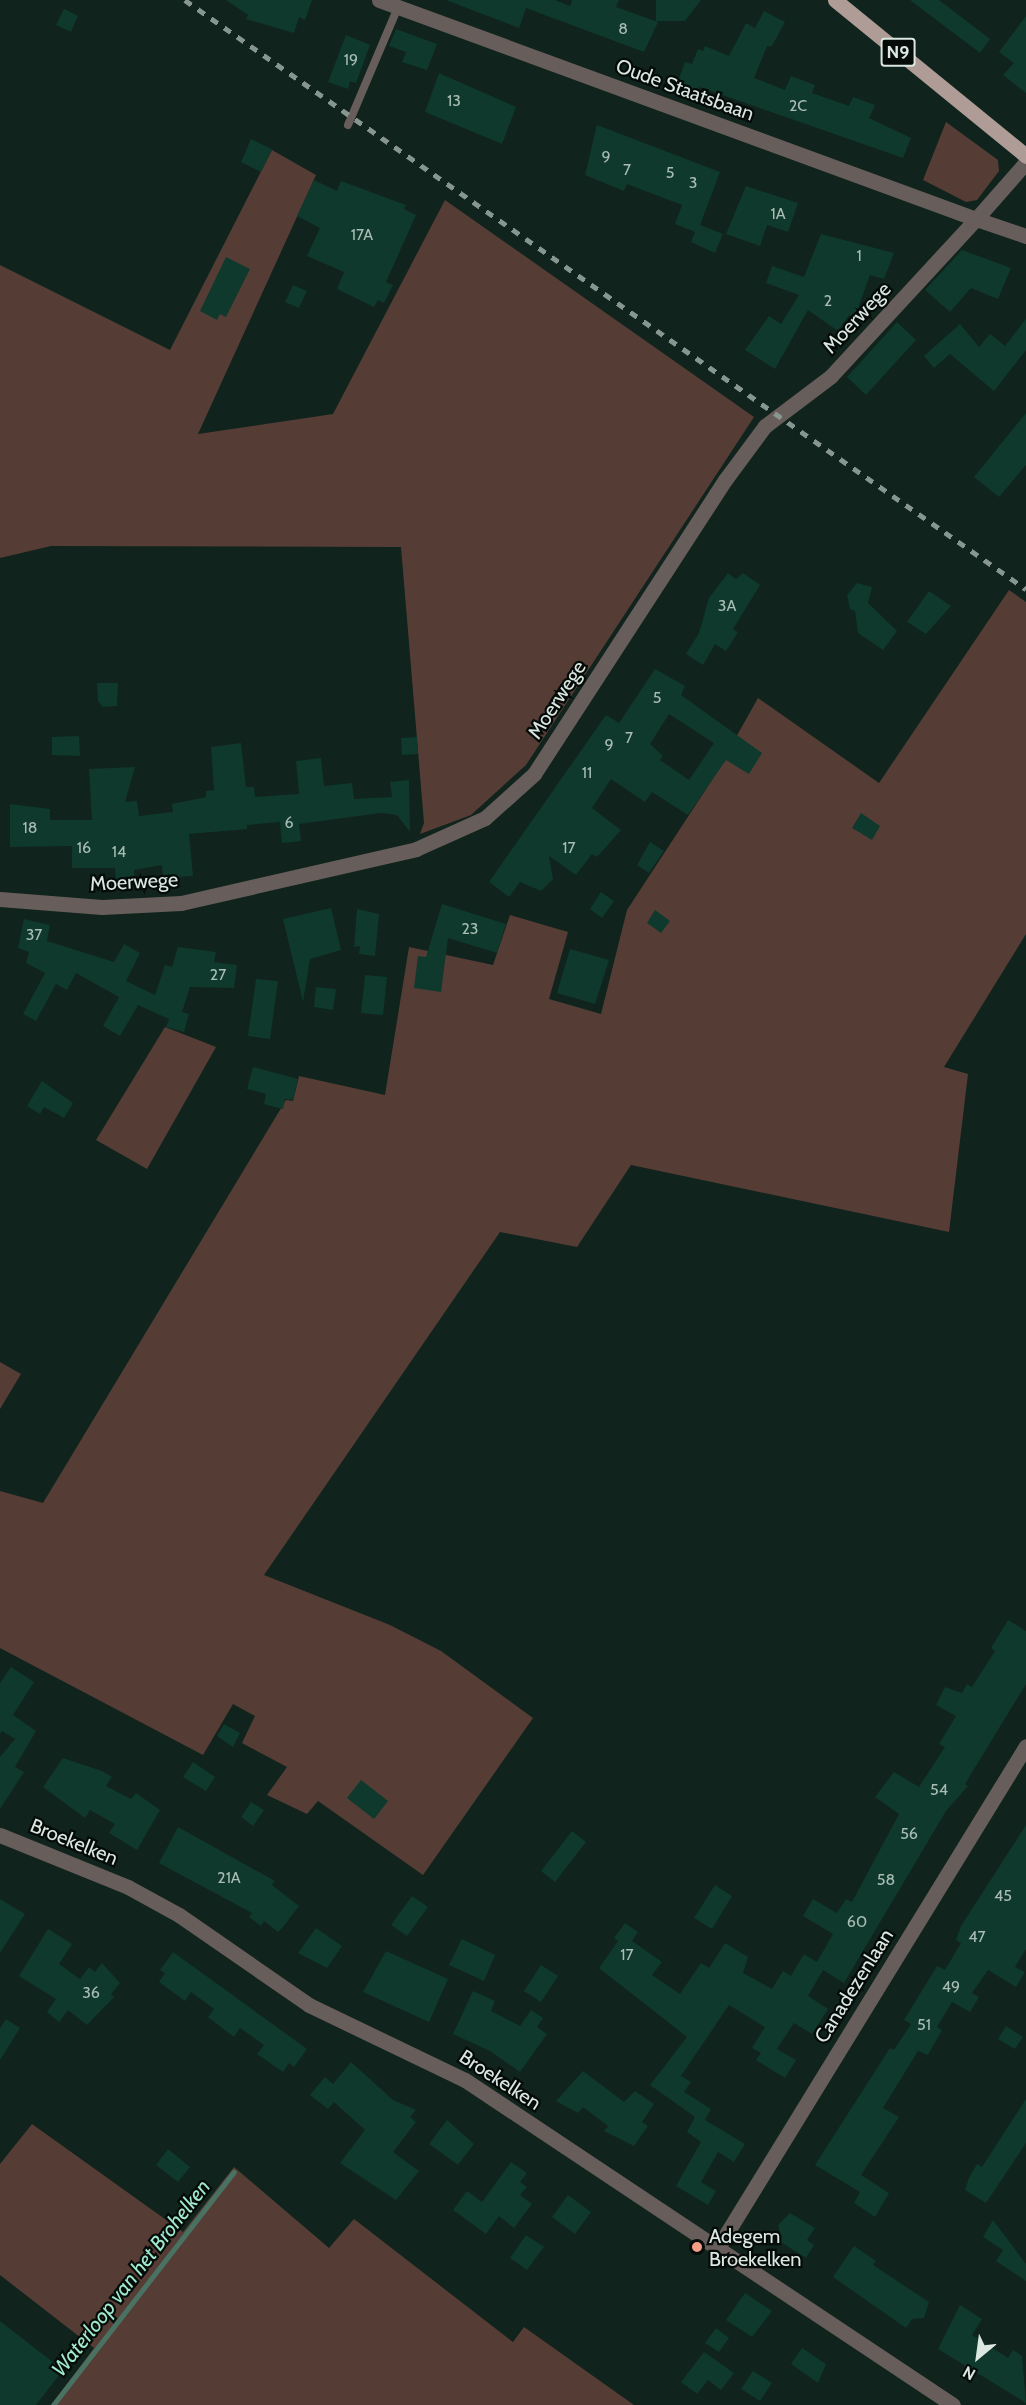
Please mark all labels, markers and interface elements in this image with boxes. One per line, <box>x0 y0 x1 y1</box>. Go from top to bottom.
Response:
house number: 8 <box>618 19 628 39</box>
road number: N9 <box>880 37 916 67</box>
house number: 19 <box>344 50 358 70</box>
street label: Oude Staatsbaan <box>613 54 757 126</box>
house number: 13 <box>447 91 461 111</box>
house number: 2C <box>789 96 807 116</box>
house number: 9 <box>601 147 611 167</box>
house number: 7 <box>623 160 631 180</box>
house number: 5 <box>666 163 674 183</box>
house number: 3 <box>689 173 697 193</box>
house number: 1A <box>770 204 786 224</box>
house number: 17A <box>351 225 373 245</box>
house number: 1 <box>856 246 862 266</box>
street label: Moerwege <box>818 277 896 359</box>
house number: 2 <box>824 291 832 311</box>
house number: 3A <box>718 596 736 616</box>
street label: Moerwege <box>523 656 591 744</box>
house number: 5 <box>653 688 661 708</box>
house number: 7 <box>625 728 633 748</box>
house number: 9 <box>604 735 614 755</box>
house number: 11 <box>582 763 592 783</box>
house number: 6 <box>284 813 294 833</box>
house number: 18 <box>23 818 37 838</box>
house number: 16 <box>77 838 91 858</box>
house number: 17 <box>562 838 576 858</box>
house number: 14 <box>112 842 126 862</box>
street label: Moerwege <box>89 868 179 896</box>
house number: 23 <box>461 919 479 939</box>
house number: 37 <box>26 925 42 945</box>
house number: 27 <box>210 965 226 985</box>
house number: 54 <box>930 1780 948 1800</box>
street label: Broekelken <box>27 1814 121 1870</box>
house number: 56 <box>900 1824 918 1844</box>
house number: 21A <box>217 1868 241 1888</box>
house number: 58 <box>877 1870 895 1890</box>
house number: 45 <box>994 1886 1012 1906</box>
house number: 60 <box>847 1912 867 1932</box>
street label: Canadezenlaan <box>809 1925 899 2047</box>
house number: 47 <box>968 1927 986 1947</box>
house number: 17 <box>620 1945 634 1965</box>
house number: 49 <box>942 1977 960 1997</box>
house number: 36 <box>82 1983 100 2003</box>
house number: 51 <box>917 2015 931 2035</box>
street label: Broekelken <box>455 2045 545 2115</box>
water label: Waterloop van het Brohelken <box>46 2175 216 2381</box>
place label: Adegem Broekelken <box>709 2224 802 2271</box>
marker: Adegem Broekelken <box>690 2240 704 2254</box>
north arrow <box>948 2327 1008 2387</box>
text: N <box>959 2362 979 2384</box>

